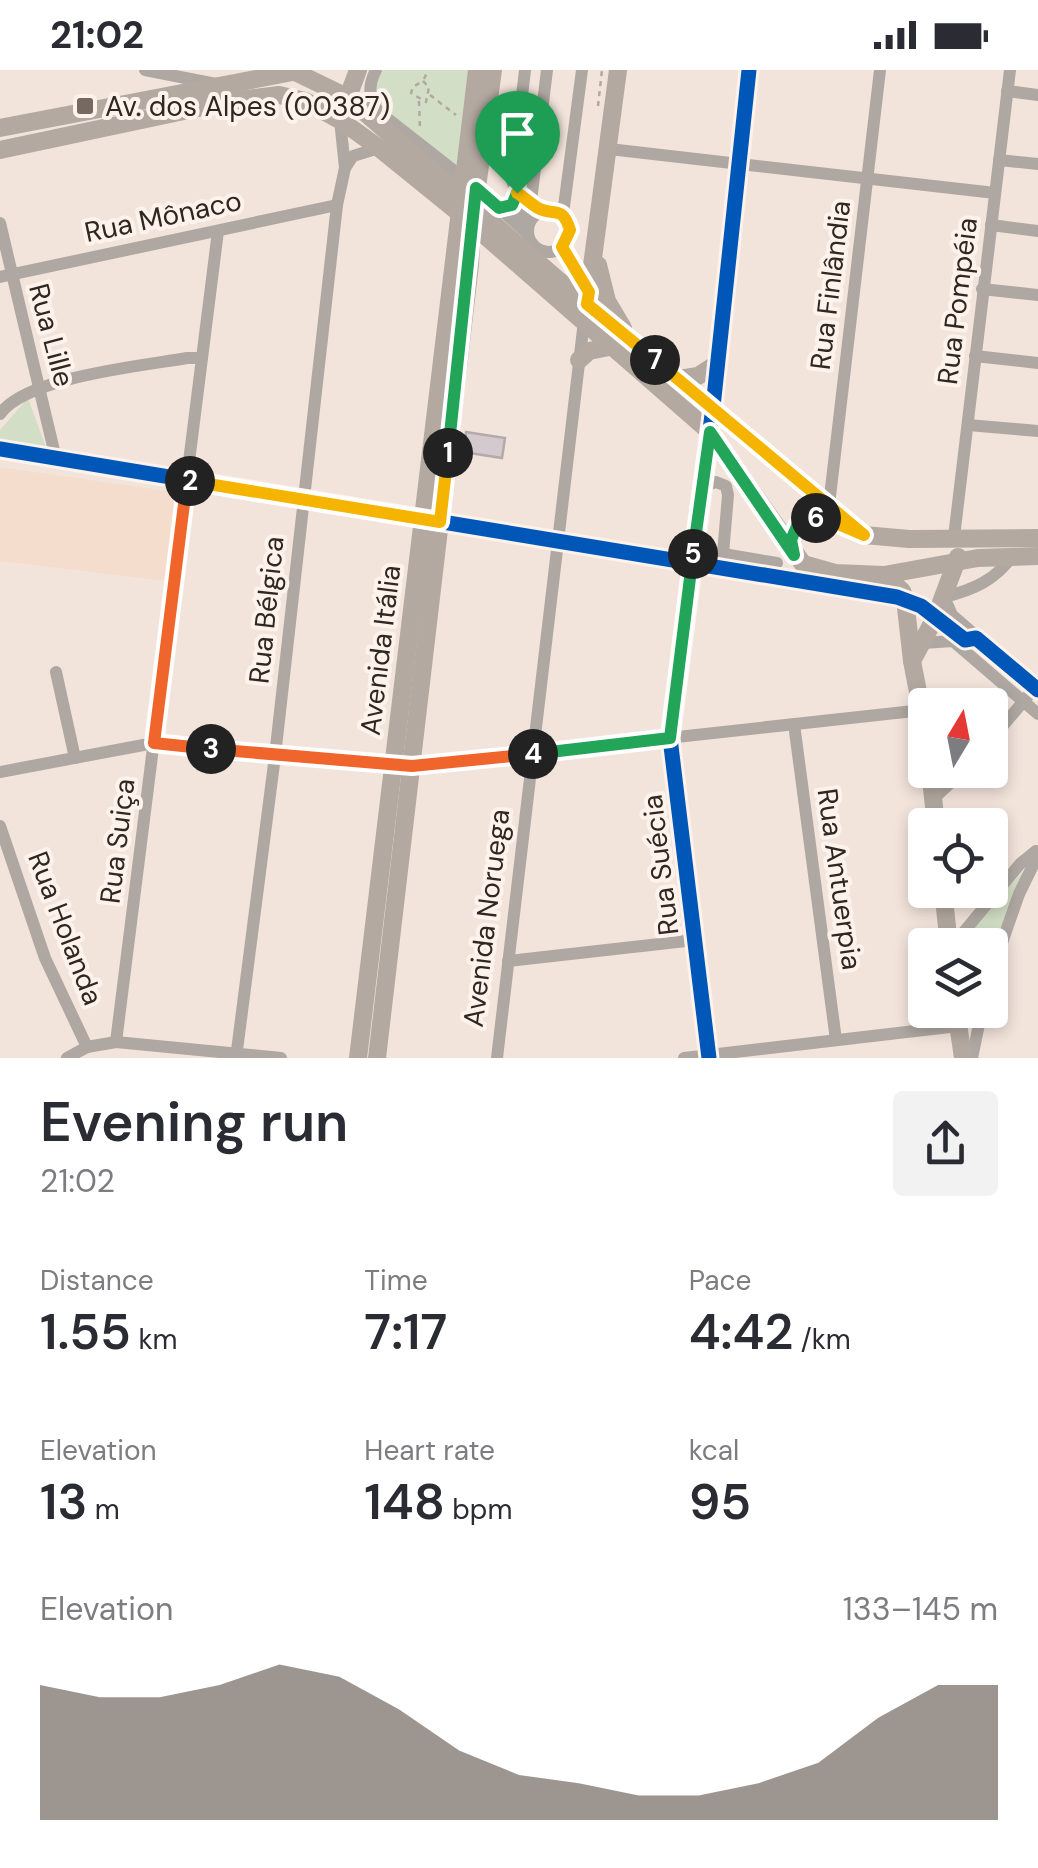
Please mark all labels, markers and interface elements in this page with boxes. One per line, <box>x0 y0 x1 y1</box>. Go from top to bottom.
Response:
text: 21:02 <box>50 10 144 60</box>
place label: Av. dos Alpes (00387) <box>105 88 390 125</box>
pin <box>475 91 560 194</box>
marker: Av. dos Alpes (00387) <box>74 95 96 117</box>
icon: arrive <box>490 106 545 161</box>
street label: Rua Mônaco <box>81 182 245 251</box>
street label: Rua Finlândia <box>802 198 859 372</box>
street label: Rua Pompéia <box>929 216 986 387</box>
street label: Rua Lille <box>20 280 83 391</box>
pin: 7 <box>630 335 680 385</box>
text: 7 <box>647 341 663 378</box>
pin: 1 <box>423 428 473 478</box>
text: 1 <box>443 434 453 471</box>
pin: 2 <box>165 456 215 506</box>
text: 2 <box>182 462 198 499</box>
pin: 6 <box>791 493 841 543</box>
text: 6 <box>807 499 825 536</box>
pin: 5 <box>668 529 718 579</box>
street label: Rua Bélgica <box>240 535 293 686</box>
text: 5 <box>684 535 702 572</box>
street label: Avenida Itália <box>352 563 409 737</box>
north arrow <box>908 688 1008 788</box>
map controls <box>908 688 1008 1028</box>
pin: 3 <box>186 724 236 774</box>
pin: 4 <box>508 729 558 779</box>
text: 3 <box>203 730 219 767</box>
text: 4 <box>524 735 542 772</box>
street label: Rua Suiça <box>91 776 144 906</box>
street label: Rua Antuerpia <box>808 786 871 972</box>
street label: Rua Suécia <box>634 792 687 937</box>
street label: Avenida Noruega <box>455 807 518 1029</box>
button: locate <box>908 808 1008 908</box>
street label: Rua Holanda <box>19 846 112 1010</box>
button: layers <box>908 928 1008 1028</box>
text: Evening run <box>40 1086 348 1158</box>
button: share <box>893 1091 998 1196</box>
text: 21:02 <box>40 1160 115 1202</box>
text: Distance <box>40 1262 154 1299</box>
text: Time <box>364 1262 428 1299</box>
text: Pace <box>689 1262 751 1299</box>
text: 1.55 <box>40 1299 131 1365</box>
text: 7:17 <box>364 1299 447 1365</box>
text: 4:42 <box>689 1299 793 1365</box>
text: km <box>131 1321 178 1358</box>
text: /km <box>793 1321 851 1358</box>
text: Elevation <box>40 1432 157 1469</box>
text: Heart rate <box>364 1432 495 1469</box>
text: kcal <box>689 1432 739 1469</box>
text: 13 <box>40 1469 87 1535</box>
text: 148 <box>364 1469 445 1535</box>
text: 95 <box>689 1469 751 1535</box>
text: m <box>87 1491 120 1528</box>
text: bpm <box>445 1491 512 1528</box>
text: Elevation <box>40 1588 173 1630</box>
text: 133–145 m <box>843 1588 998 1630</box>

